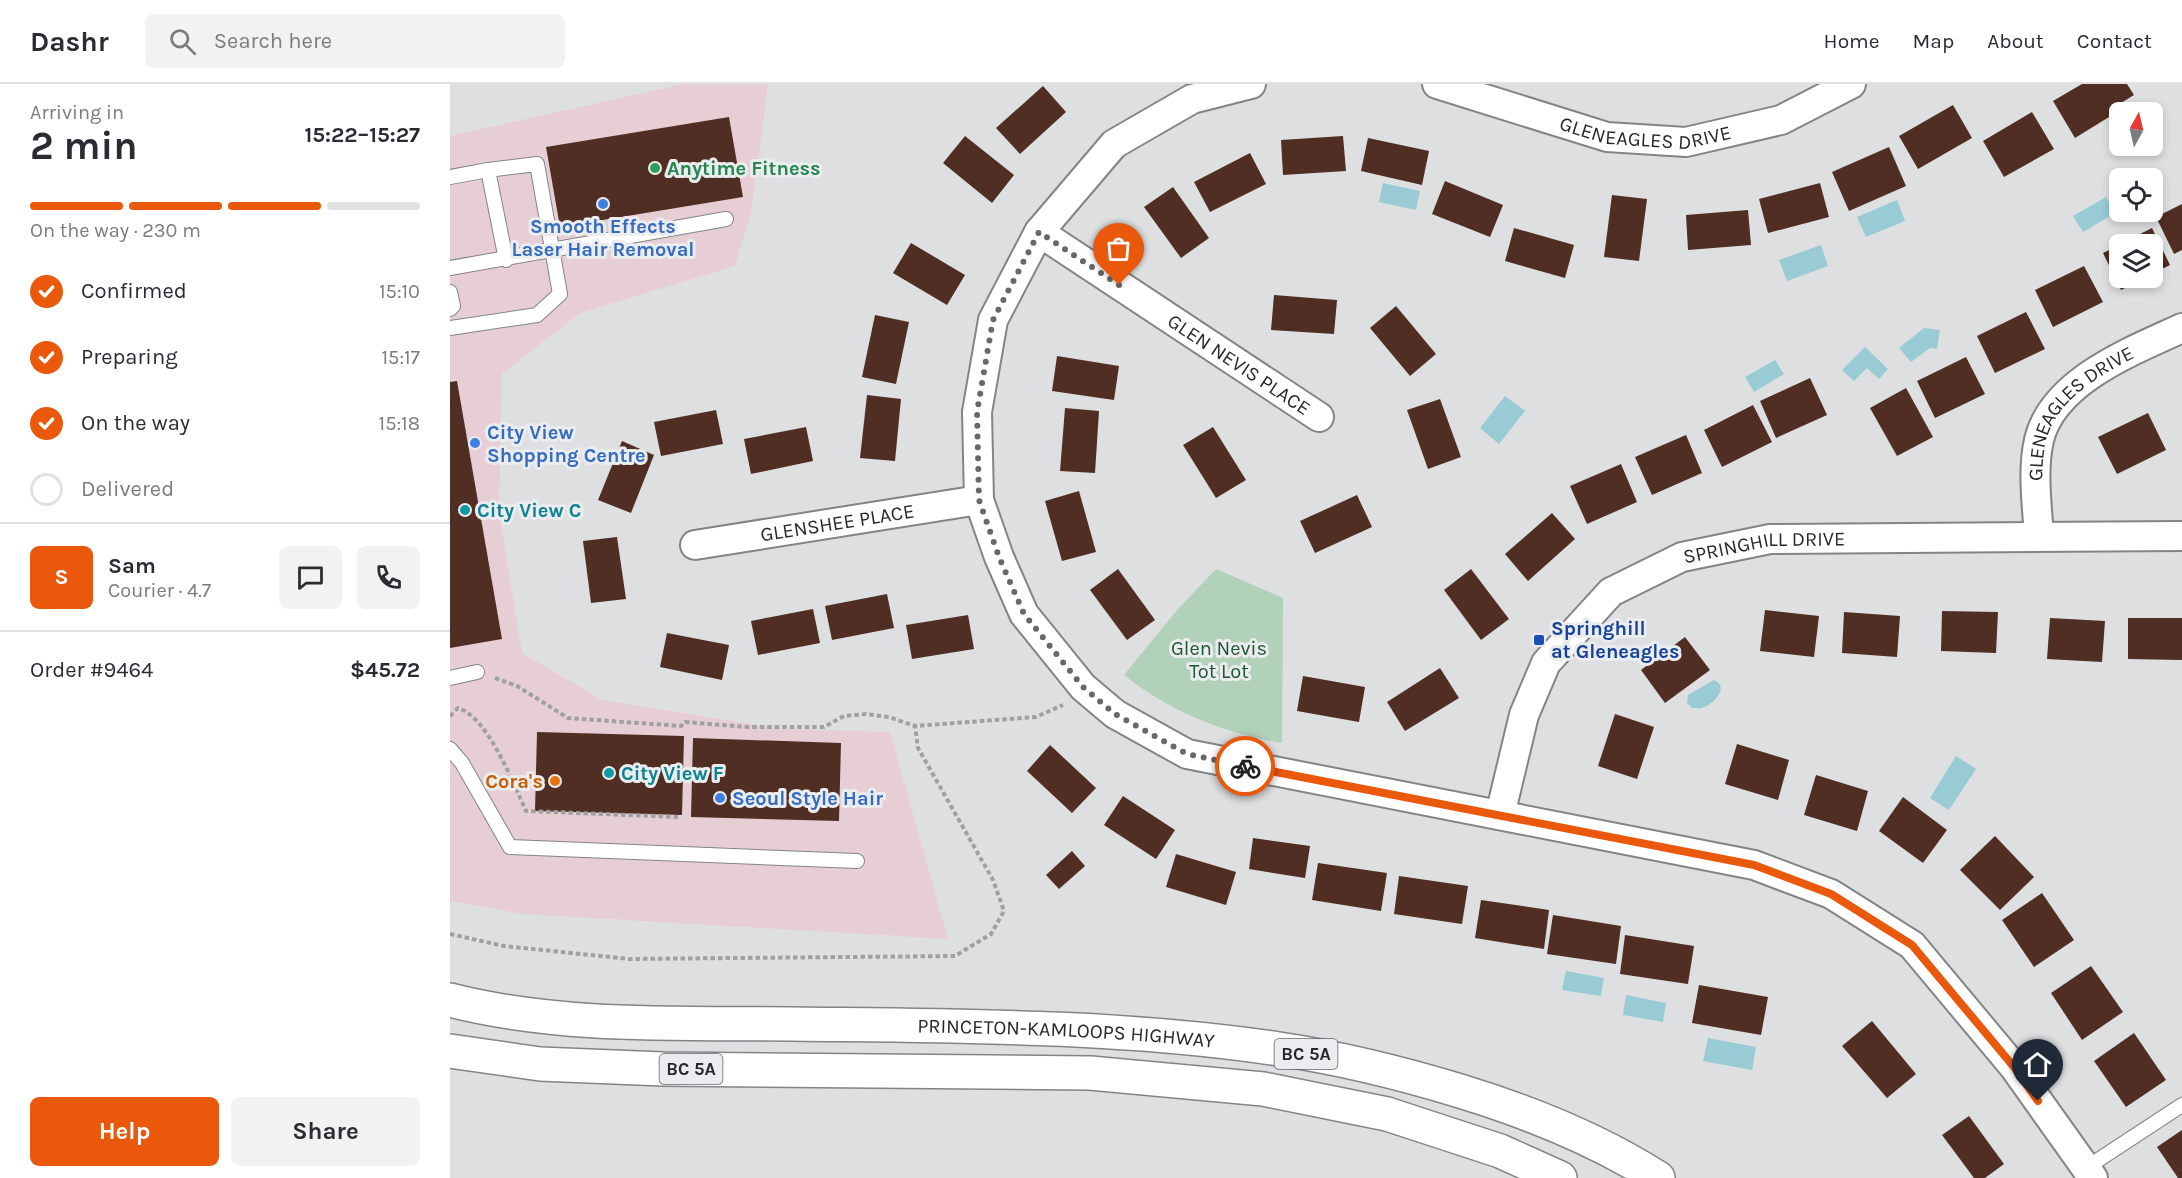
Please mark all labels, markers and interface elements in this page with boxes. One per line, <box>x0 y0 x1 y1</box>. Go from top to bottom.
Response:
search box <box>145 14 565 68</box>
text: Dashr <box>30 25 109 58</box>
icon: search <box>166 25 199 58</box>
text: Search here <box>214 28 332 54</box>
text: Home <box>1824 29 1880 53</box>
text: Map <box>1913 29 1954 53</box>
text: About <box>1987 29 2044 53</box>
text: Contact <box>2077 29 2152 53</box>
text: Arriving in <box>30 101 124 124</box>
north arrow <box>2109 102 2163 156</box>
map controls <box>2109 102 2163 288</box>
street label: GLENEAGLES DRIVE <box>1557 112 1733 154</box>
text: 15:22–15:27 <box>304 122 420 148</box>
text: 2 min <box>30 123 138 169</box>
place label: Anytime Fitness <box>667 157 821 180</box>
marker: Anytime Fitness <box>648 161 662 175</box>
button: locate <box>2109 168 2163 222</box>
marker: Smooth Effects Laser Hair Removal <box>596 197 610 211</box>
place label: Smooth Effects Laser Hair Removal <box>512 215 694 261</box>
text: On the way · 230 m <box>30 219 201 242</box>
pin <box>1093 223 1144 285</box>
icon: bag <box>1102 232 1135 265</box>
button: layers <box>2109 234 2163 288</box>
icon: check <box>30 275 63 308</box>
text: Confirmed <box>81 278 187 304</box>
text: 15:10 <box>379 280 420 303</box>
street label: GLEN NEVIS PLACE <box>1163 309 1315 420</box>
icon: check <box>30 341 63 374</box>
street label: GLENEAGLES DRIVE <box>2024 341 2137 481</box>
text: Preparing <box>81 344 178 370</box>
text: 15:17 <box>381 346 420 369</box>
icon: check <box>30 407 63 440</box>
text: On the way <box>81 410 190 436</box>
text: 15:18 <box>379 412 420 435</box>
place label: City View Shopping Centre <box>487 421 646 467</box>
marker: City View Shopping Centre <box>468 436 482 450</box>
text: Delivered <box>81 476 174 502</box>
place label: City View C <box>477 499 581 522</box>
street label: GLENSHEE PLACE <box>759 499 916 546</box>
marker: City View C <box>458 503 472 517</box>
street label: SPRINGHILL DRIVE <box>1681 527 1845 568</box>
button: chat <box>279 546 342 609</box>
button: phone <box>357 546 420 609</box>
text: Sam <box>108 553 156 579</box>
text: S <box>54 564 69 590</box>
text: Courier · 4.7 <box>108 579 211 602</box>
place label: Springhill at Gleneagles <box>1551 617 1680 663</box>
marker: Springhill at Gleneagles <box>1532 633 1546 647</box>
park label: Glen Nevis Tot Lot <box>1171 637 1267 683</box>
text: Order #9464 <box>30 657 153 683</box>
text: $45.72 <box>350 657 420 683</box>
courier <box>1215 736 1275 796</box>
icon: bike <box>1229 750 1262 783</box>
place label: City View F <box>621 762 724 785</box>
marker: City View F <box>602 766 616 780</box>
place label: Cora's <box>485 770 543 793</box>
marker: Cora's <box>548 774 562 788</box>
place label: Seoul Style Hair <box>732 787 883 810</box>
marker: Seoul Style Hair <box>713 791 727 805</box>
street label: PRINCETON-KAMLOOPS HIGHWAY <box>917 1014 1216 1053</box>
road number: BC 5A <box>1274 1039 1338 1069</box>
pin <box>2012 1039 2063 1101</box>
icon: home <box>2021 1048 2054 1081</box>
road number: BC 5A <box>660 1054 722 1084</box>
button: Help <box>30 1097 219 1166</box>
button: Share <box>231 1097 420 1166</box>

